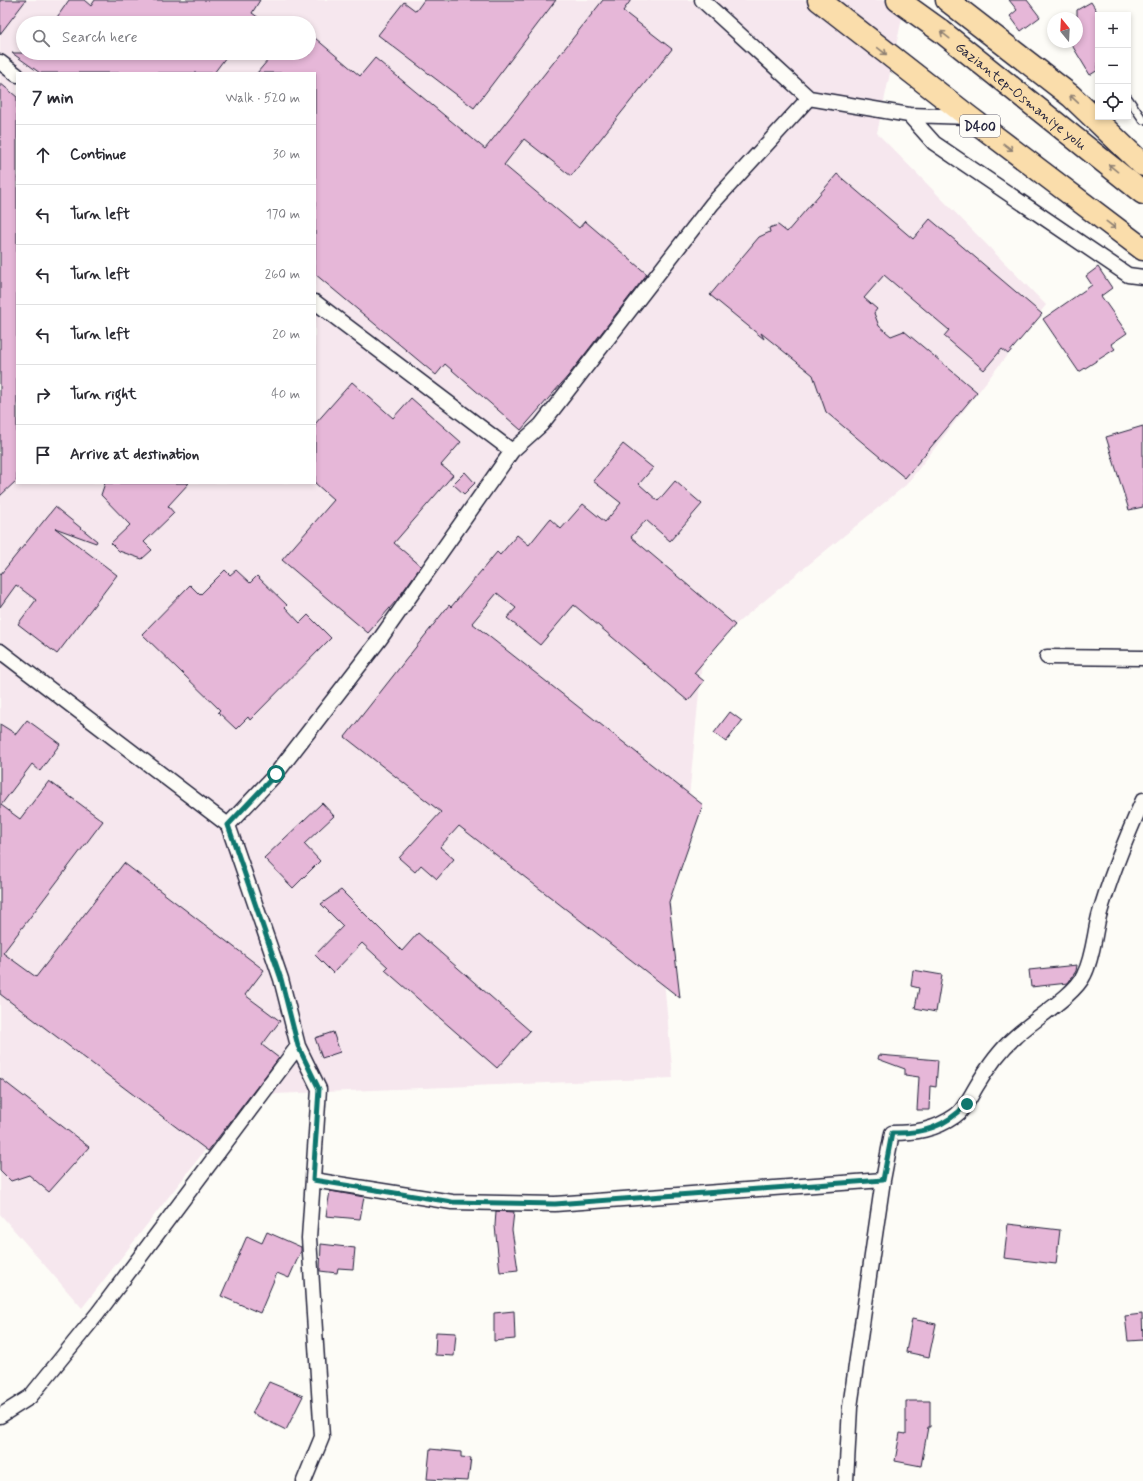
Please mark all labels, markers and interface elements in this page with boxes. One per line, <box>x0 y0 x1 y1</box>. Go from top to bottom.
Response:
north arrow <box>1047 12 1083 48</box>
map controls <box>1095 12 1131 120</box>
button: + <box>1095 12 1131 48</box>
search box <box>16 16 316 60</box>
icon: search <box>30 27 52 49</box>
text: Search here <box>62 28 138 48</box>
one-way arrow <box>940 30 951 39</box>
street label: Gaziantep-Osmaniye yolu <box>951 38 1090 155</box>
one-way arrow <box>877 46 888 55</box>
button: − <box>1095 48 1131 84</box>
button: locate <box>1095 84 1131 120</box>
text: 7 min <box>32 87 74 109</box>
text: Walk · 520 m <box>226 90 300 107</box>
one-way arrow <box>1069 95 1079 104</box>
road number: D400 <box>960 115 1000 137</box>
one-way arrow <box>1002 143 1013 151</box>
icon: ahead <box>32 144 54 166</box>
text: Continue <box>70 145 126 165</box>
text: 30 m <box>273 146 300 163</box>
one-way arrow <box>1107 164 1118 173</box>
icon: left <box>32 204 54 226</box>
text: Turn left <box>70 205 130 225</box>
text: 170 m <box>266 206 300 223</box>
one-way arrow <box>1106 221 1117 229</box>
icon: left <box>32 264 54 286</box>
text: Turn left <box>70 265 130 285</box>
text: 260 m <box>265 266 300 283</box>
icon: left <box>32 324 54 346</box>
text: Turn left <box>70 325 130 345</box>
text: 20 m <box>272 326 300 343</box>
icon: right <box>32 384 54 406</box>
text: Turn right <box>70 385 137 405</box>
text: 40 m <box>271 386 300 403</box>
icon: arrive <box>32 444 54 466</box>
text: Arrive at destination <box>70 445 199 465</box>
route start <box>267 765 285 783</box>
route end <box>958 1095 976 1113</box>

